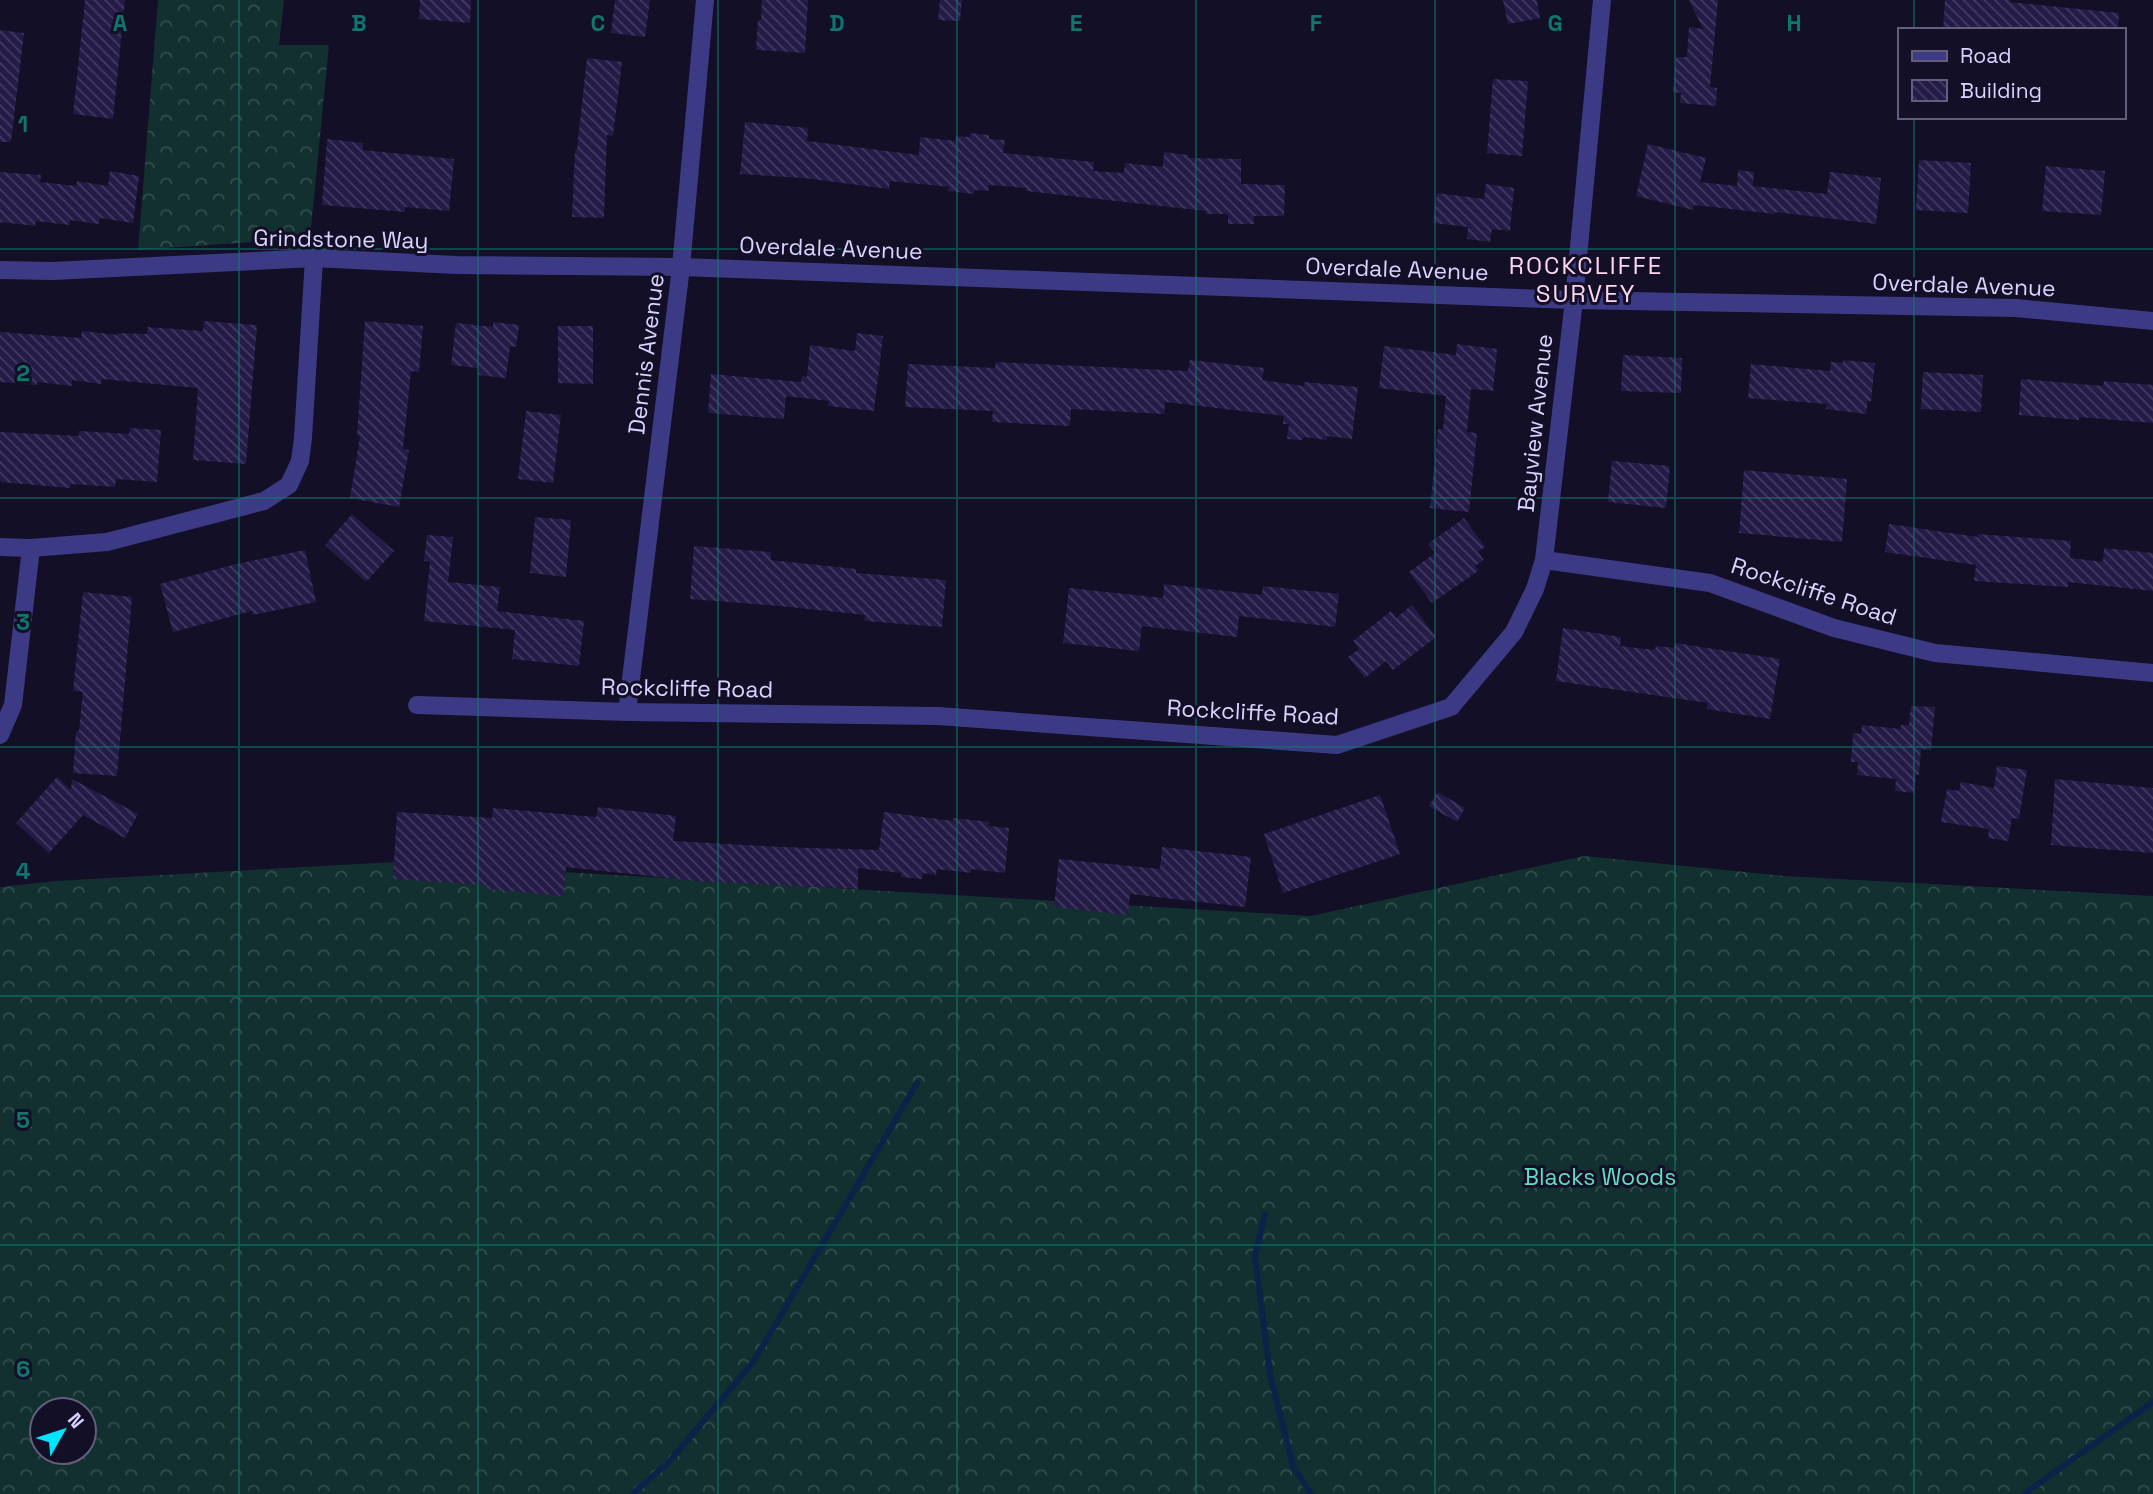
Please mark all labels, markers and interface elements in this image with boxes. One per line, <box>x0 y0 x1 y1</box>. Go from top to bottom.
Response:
text: A <box>113 8 128 38</box>
text: B <box>351 8 367 38</box>
text: C <box>591 8 605 38</box>
text: D <box>829 8 845 38</box>
text: E <box>1070 8 1082 38</box>
text: F <box>1310 8 1322 38</box>
text: G <box>1547 8 1563 38</box>
text: H <box>1786 8 1802 38</box>
legend <box>1898 28 2125 119</box>
text: Road <box>1960 42 2012 69</box>
text: Building <box>1960 77 2042 104</box>
text: 1 <box>18 109 28 139</box>
street label: Grindstone Way <box>253 222 429 256</box>
street label: Overdale Avenue <box>739 230 923 266</box>
district label: ROCKCLIFFE SURVEY <box>1509 250 1663 309</box>
street label: Overdale Avenue <box>1305 251 1489 287</box>
street label: Overdale Avenue <box>1872 267 2056 303</box>
street label: Dennis Avenue <box>621 272 671 436</box>
street label: Bayview Avenue <box>1511 332 1559 514</box>
text: 2 <box>16 358 30 388</box>
street label: Rockcliffe Road <box>1727 550 1901 632</box>
text: 3 <box>16 607 30 637</box>
street label: Rockcliffe Road <box>601 671 773 705</box>
street label: Rockcliffe Road <box>1166 693 1340 731</box>
text: 4 <box>16 856 31 886</box>
text: 5 <box>16 1105 30 1135</box>
park label: Blacks Woods <box>1524 1162 1676 1192</box>
text: 6 <box>16 1354 30 1384</box>
north arrow <box>28 1396 98 1466</box>
text: N <box>62 1408 90 1433</box>

